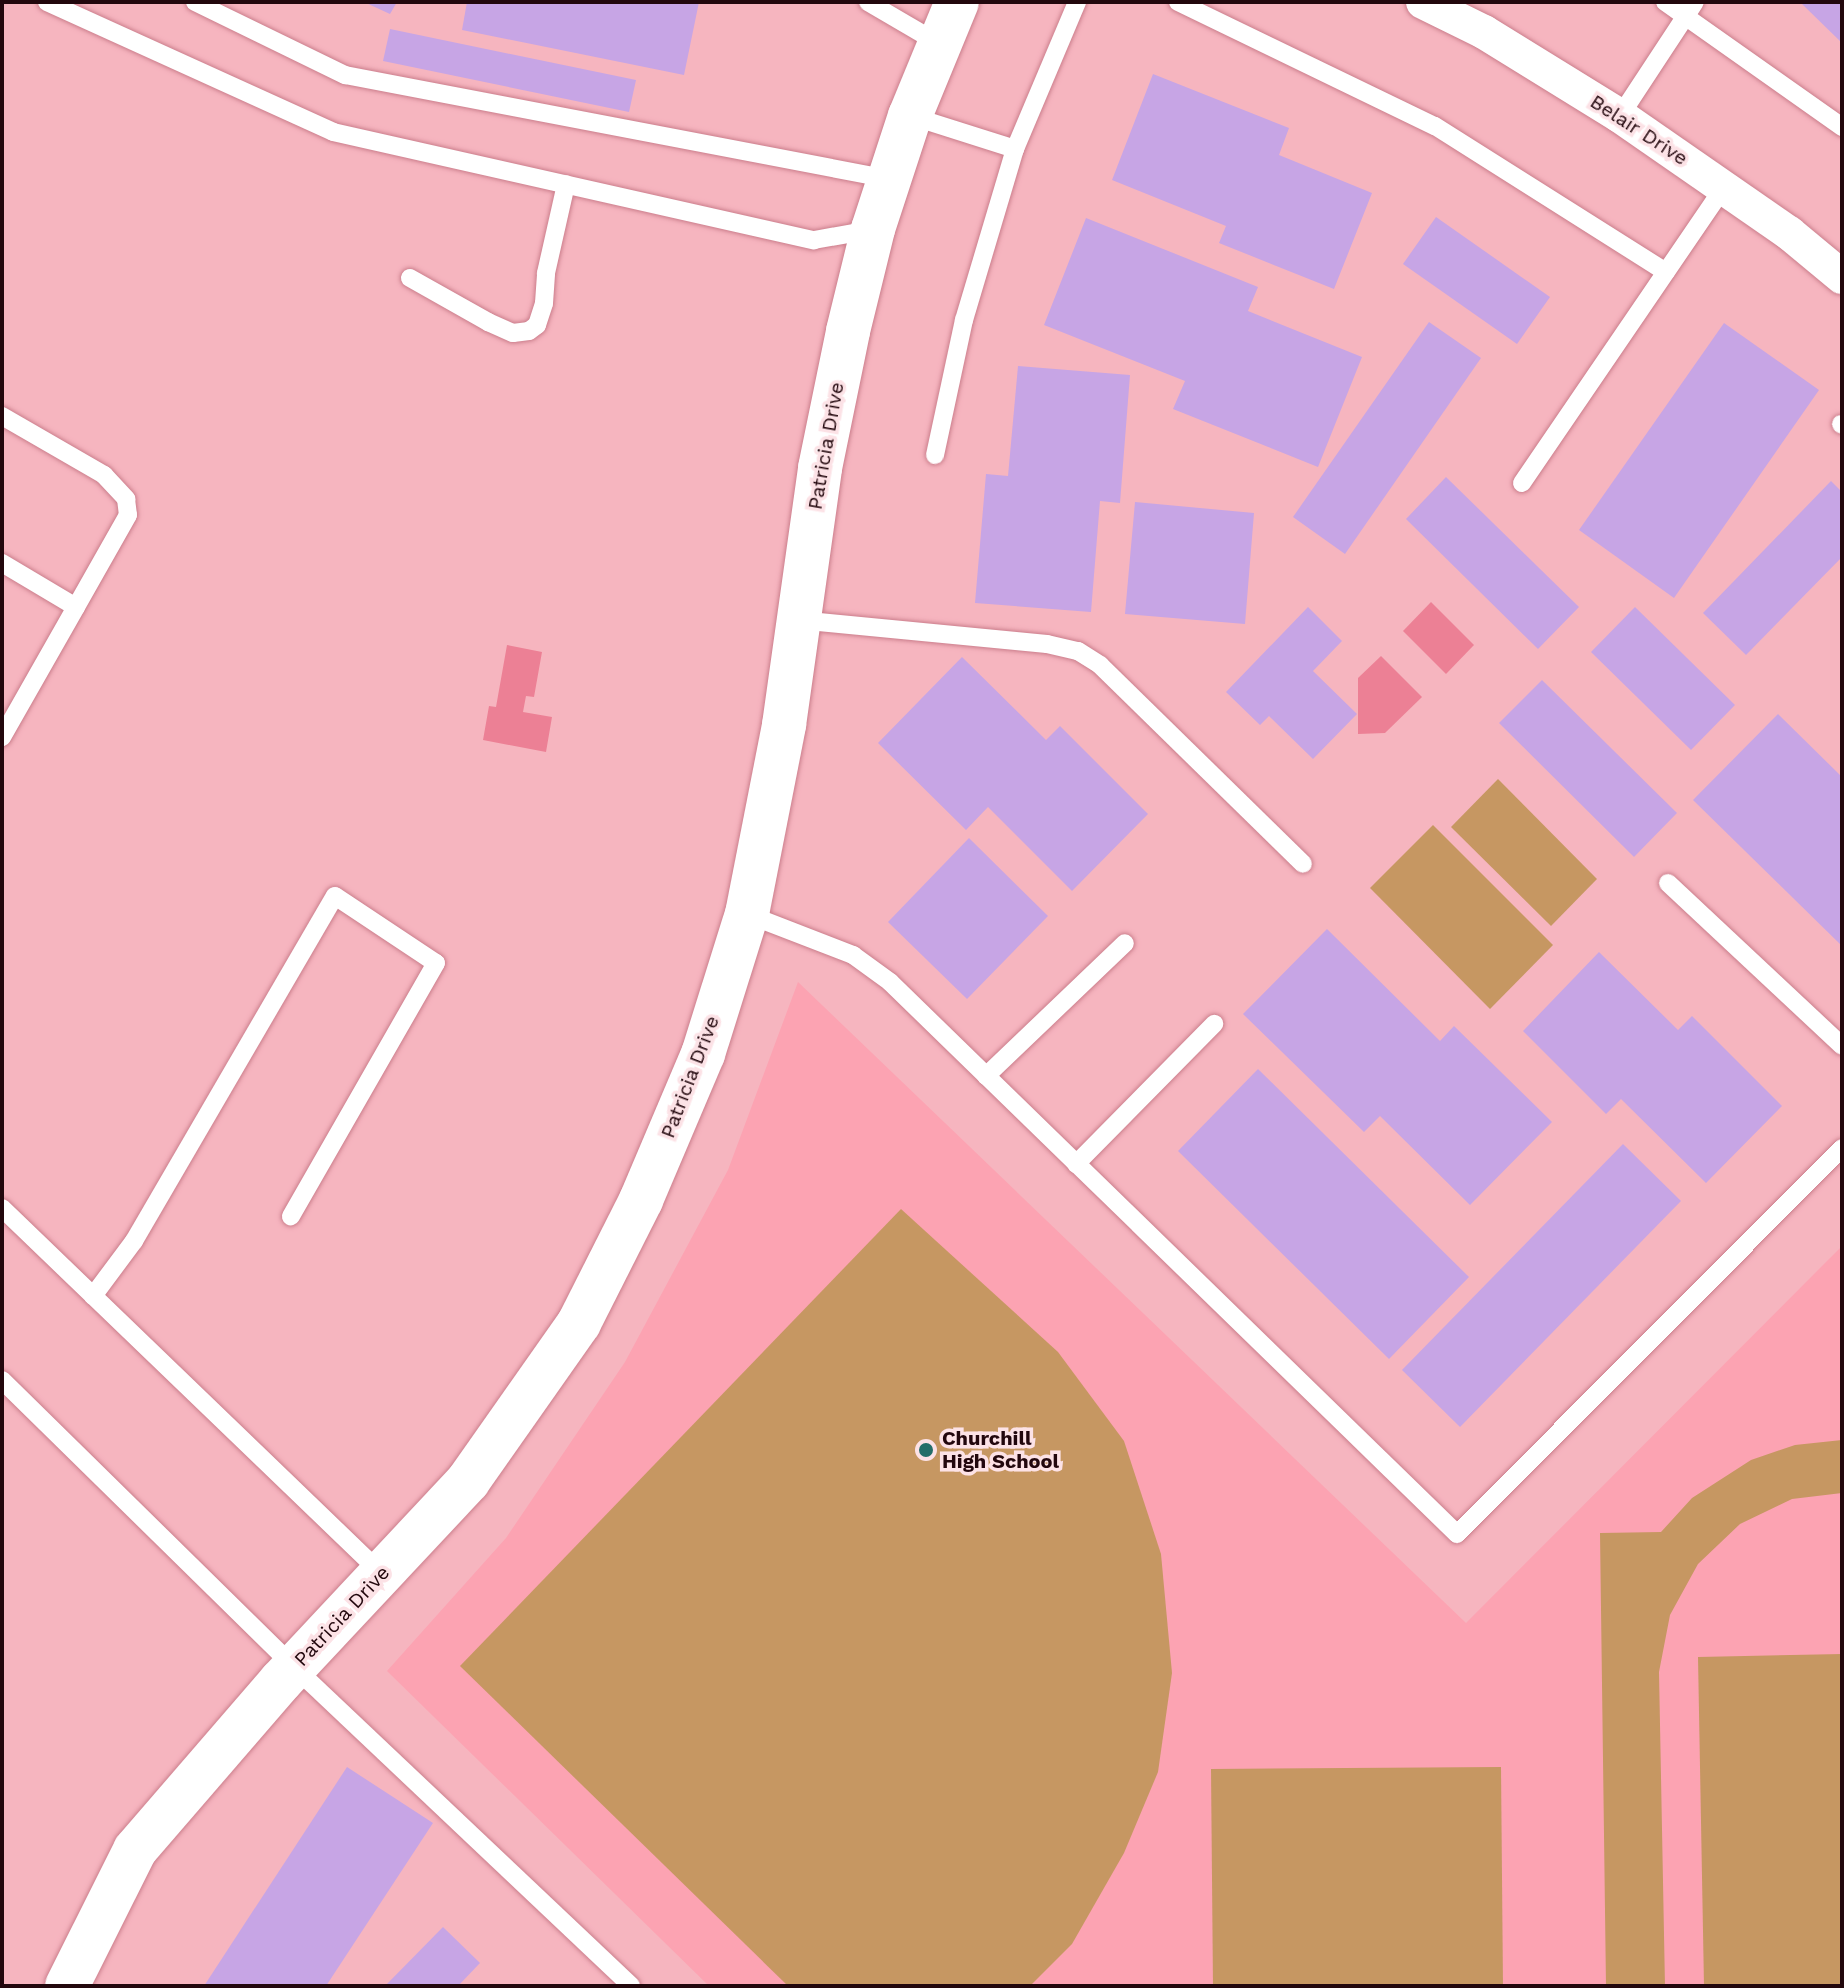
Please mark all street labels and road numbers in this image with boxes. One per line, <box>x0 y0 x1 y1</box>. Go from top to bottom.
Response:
street label: Belair Drive <box>1585 89 1693 171</box>
street label: Patricia Drive <box>803 380 849 512</box>
street label: Patricia Drive <box>656 1012 724 1142</box>
street label: Patricia Drive <box>289 1561 395 1671</box>

